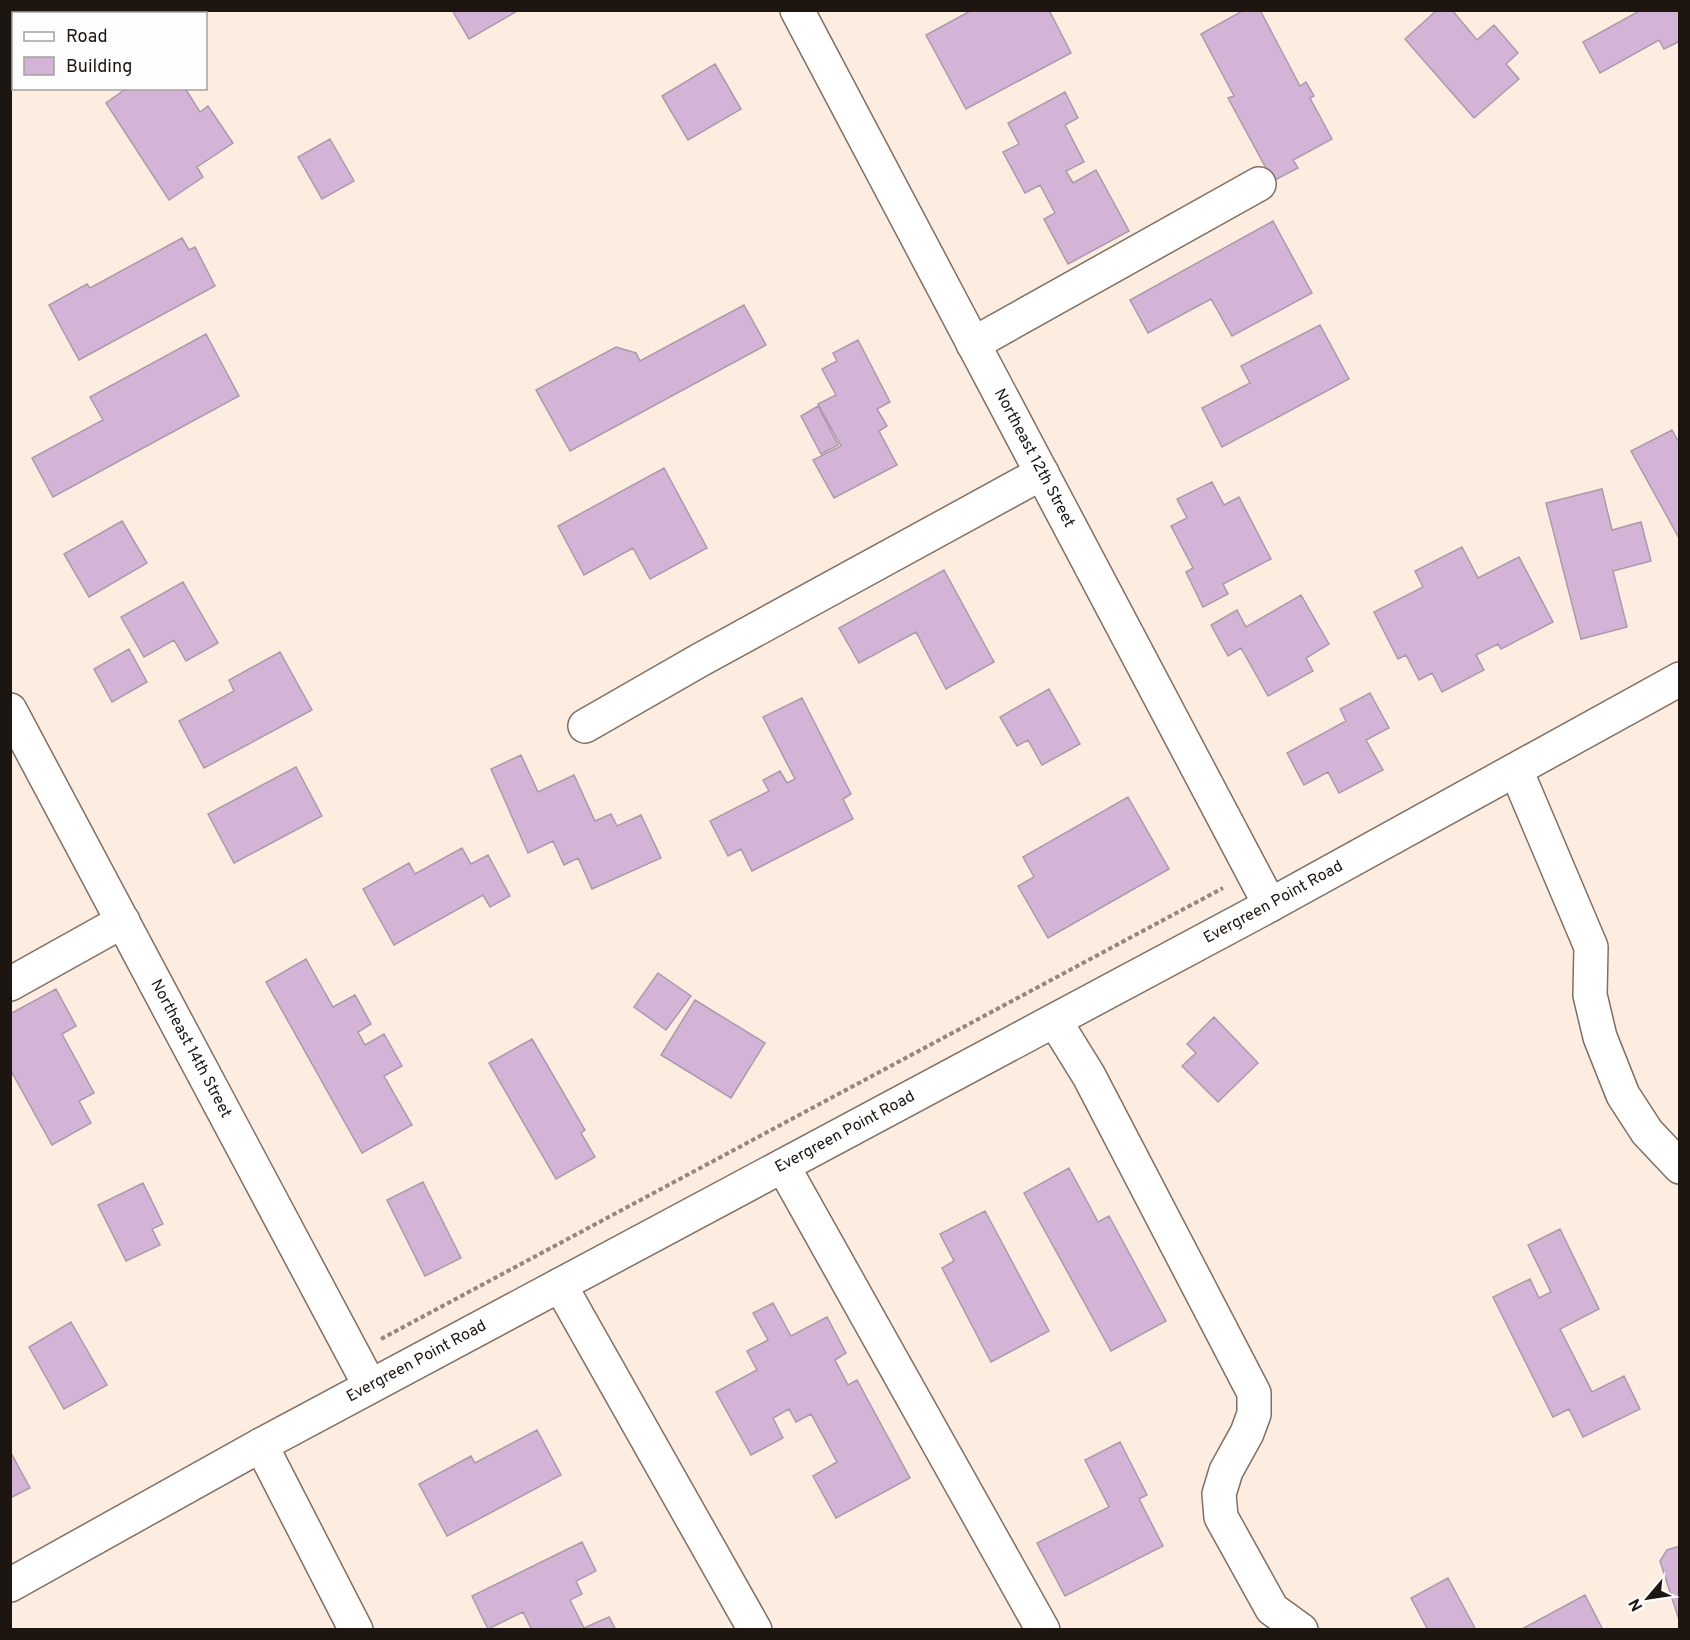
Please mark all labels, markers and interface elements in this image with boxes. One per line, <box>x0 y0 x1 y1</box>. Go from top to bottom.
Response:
legend <box>12 12 207 90</box>
text: Road <box>66 26 108 49</box>
text: Building <box>66 56 132 79</box>
street label: Northeast 12th Street <box>989 385 1079 531</box>
street label: Evergreen Point Road <box>1200 857 1347 949</box>
street label: Northeast 14th Street <box>145 976 236 1122</box>
street label: Evergreen Point Road <box>772 1087 919 1178</box>
street label: Evergreen Point Road <box>343 1316 490 1407</box>
north arrow <box>1618 1568 1678 1628</box>
text: N <box>1625 1594 1648 1614</box>

